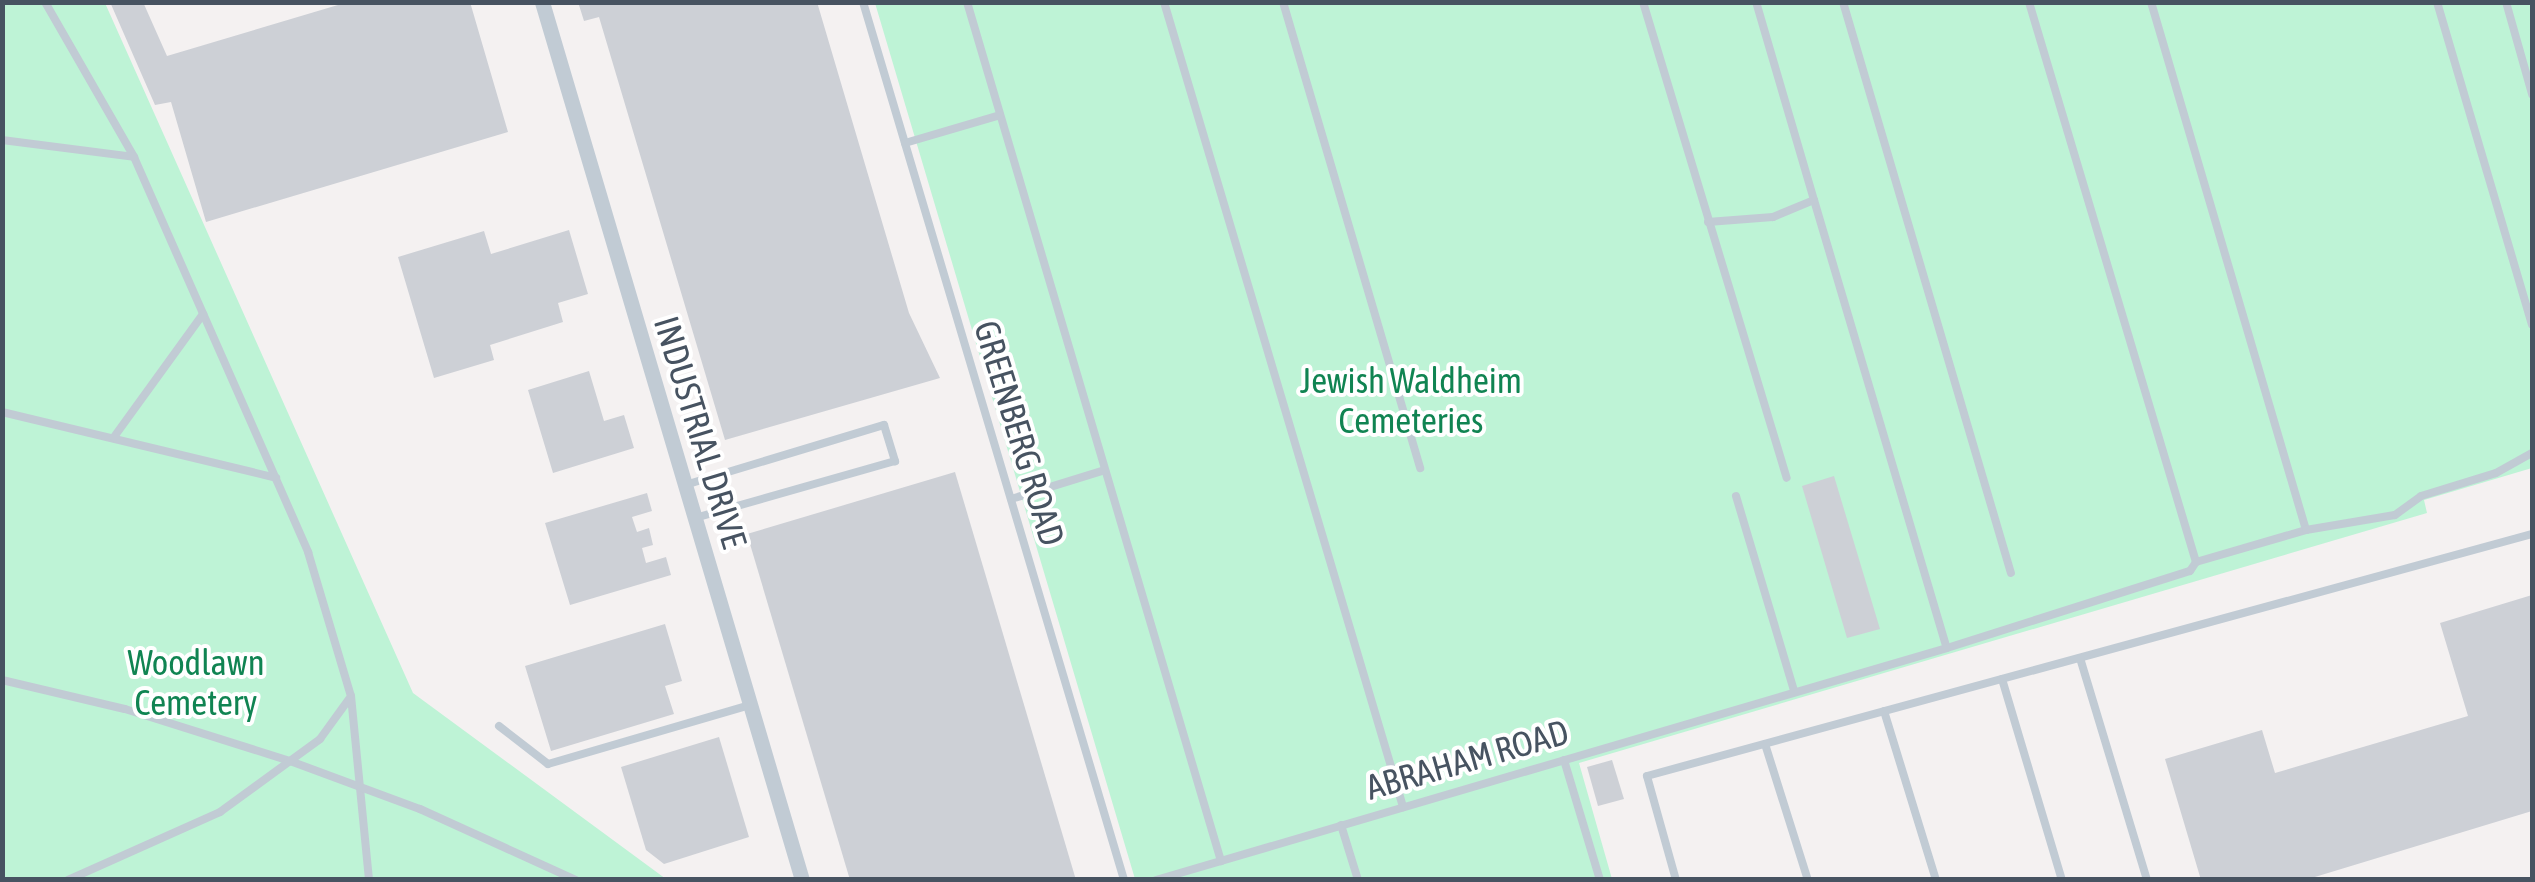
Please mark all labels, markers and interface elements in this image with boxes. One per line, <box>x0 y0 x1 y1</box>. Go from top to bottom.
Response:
street label: INDUSTRIAL DRIVE <box>646 311 756 553</box>
street label: GREENBERG ROAD <box>966 316 1074 550</box>
park label: Jewish Waldheim Cemeteries <box>1300 359 1522 441</box>
park label: Woodlawn Cemetery <box>127 641 265 723</box>
street label: ABRAHAM ROAD <box>1361 710 1573 808</box>

